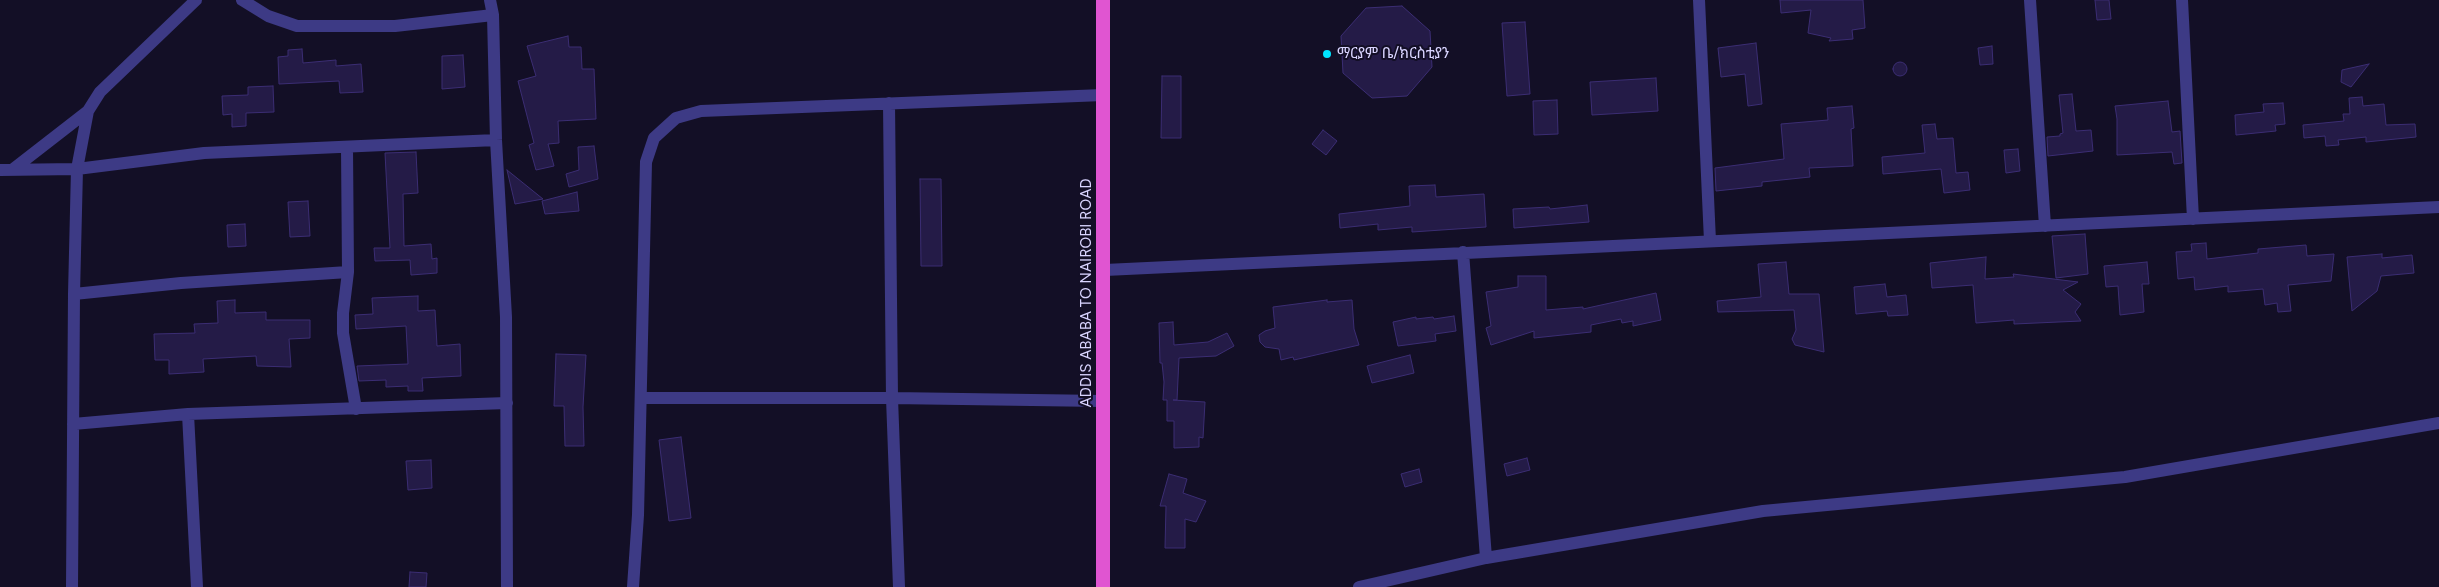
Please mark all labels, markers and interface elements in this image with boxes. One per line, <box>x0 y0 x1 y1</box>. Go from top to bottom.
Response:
place label: ማርያም ቤ/ክርስቲያን <box>1337 45 1449 63</box>
marker: ማርያም ቤ/ክርስቲያን <box>1321 48 1333 60</box>
street label: ADDIS ABABA TO NAIROBI ROAD <box>1078 178 1096 408</box>

